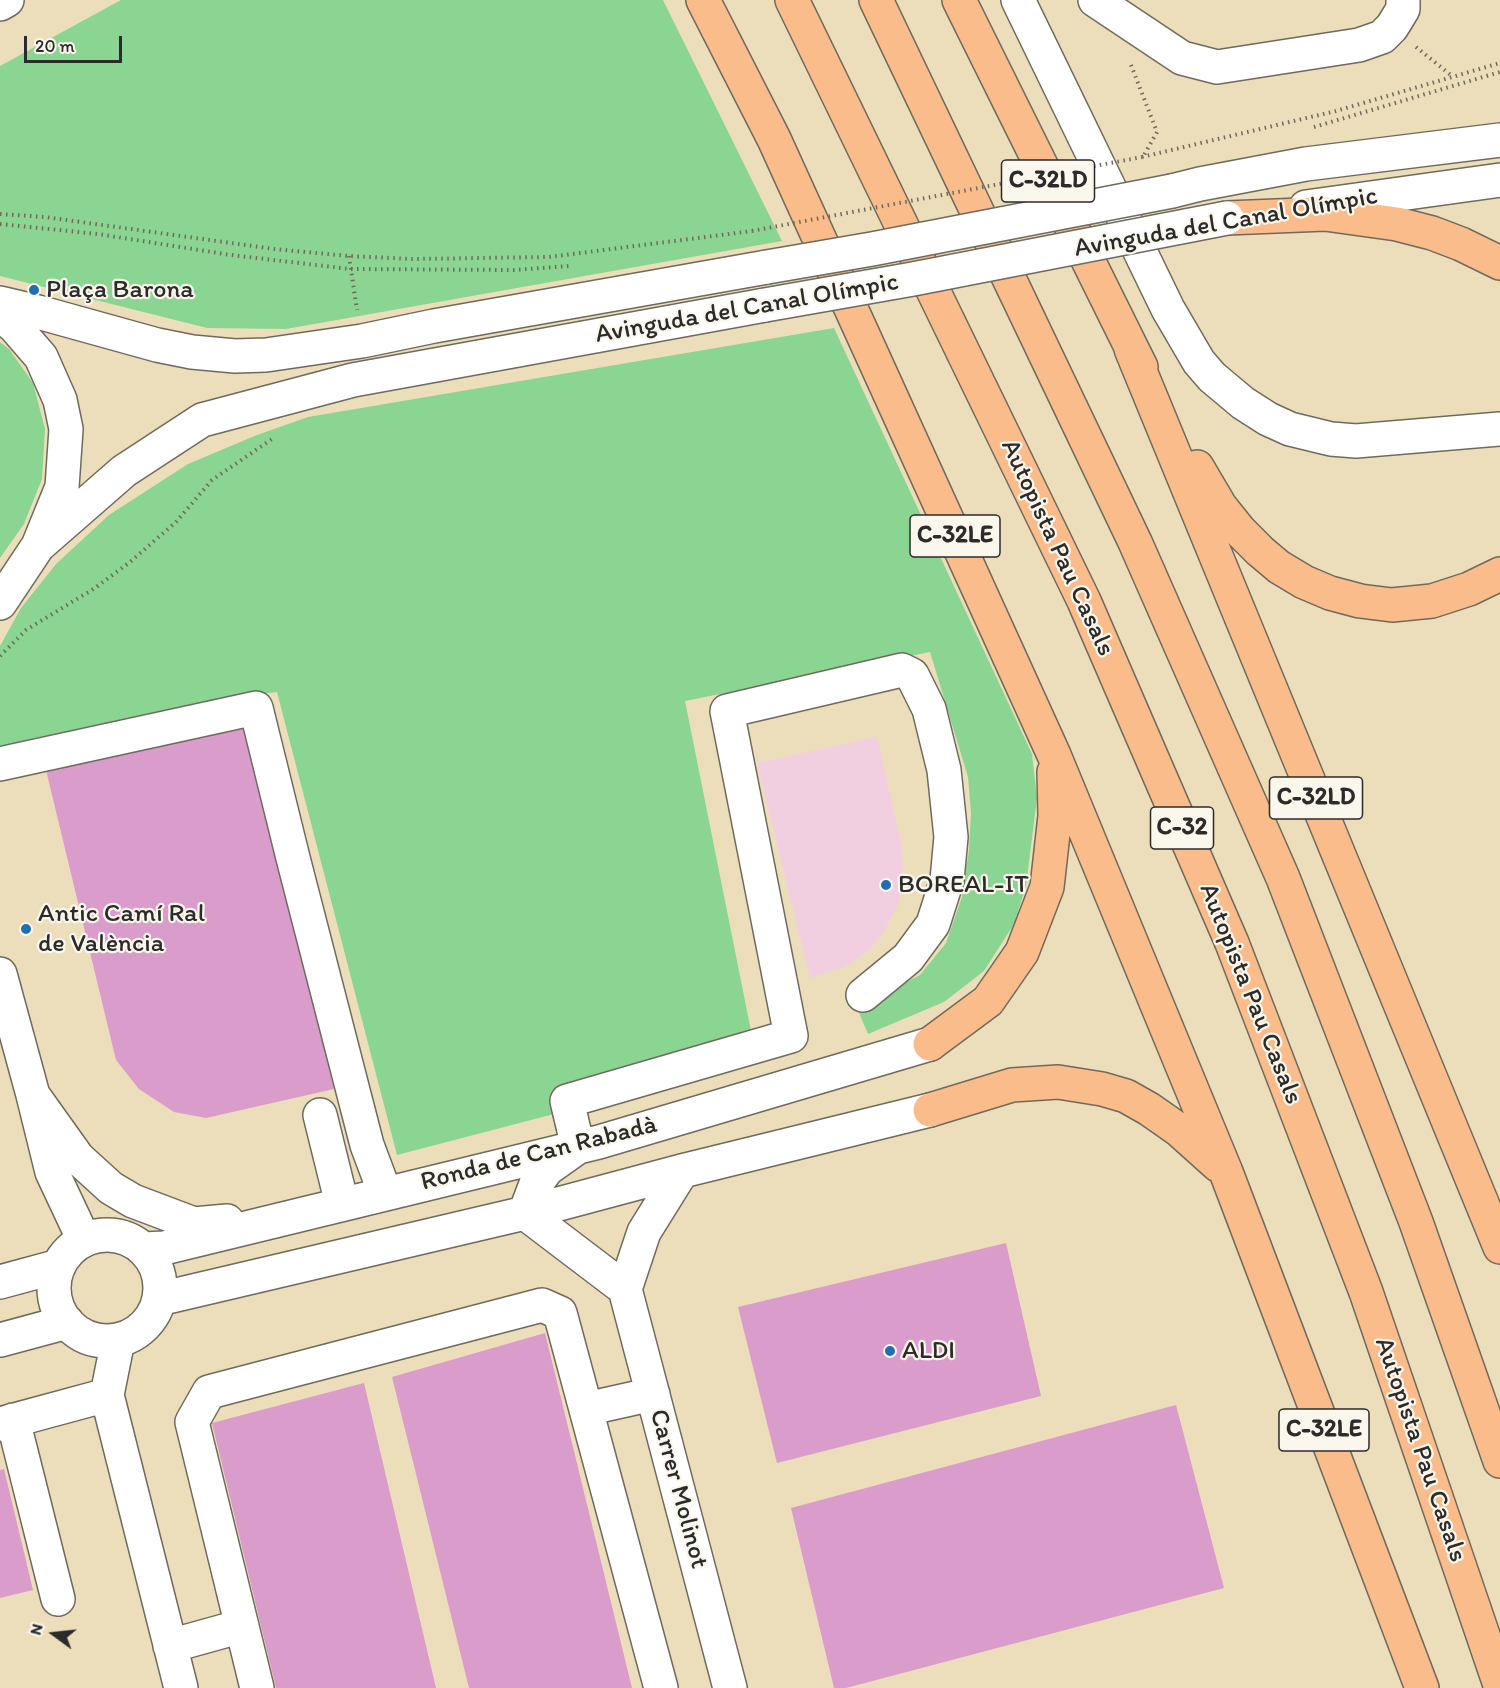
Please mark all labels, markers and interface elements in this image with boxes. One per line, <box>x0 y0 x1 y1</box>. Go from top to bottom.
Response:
scale bar <box>27 24 124 62</box>
text: 20 m <box>35 35 75 57</box>
road number: C-32LD <box>1002 160 1094 202</box>
street label: Avinguda del Canal Olímpic <box>1072 181 1380 265</box>
street label: Avinguda del Canal Olímpic <box>593 267 901 351</box>
place label: Plaça Barona <box>46 274 194 306</box>
marker: Plaça Barona <box>27 283 41 297</box>
street label: Autopista Pau Casals <box>993 435 1121 661</box>
road number: C-32LE <box>910 515 1000 557</box>
road number: C-32LD <box>1270 777 1362 819</box>
road number: C-32 <box>1150 807 1214 849</box>
place label: BOREAL-IT <box>898 869 1029 901</box>
marker: BOREAL-IT <box>879 878 893 892</box>
street label: Autopista Pau Casals <box>1191 879 1309 1109</box>
place label: Antic Camí Ral de València <box>38 898 205 960</box>
marker: Antic Camí Ral de València <box>19 922 33 936</box>
street label: Ronda de Can Rabadà <box>418 1110 660 1198</box>
street label: Autopista Pau Casals <box>1367 1334 1473 1566</box>
place label: ALDI <box>902 1335 955 1367</box>
marker: ALDI <box>883 1344 897 1358</box>
street label: Carrer Molinot <box>642 1406 714 1572</box>
road number: C-32LE <box>1279 1409 1369 1451</box>
north arrow <box>24 1604 84 1664</box>
text: N <box>26 1622 47 1637</box>

